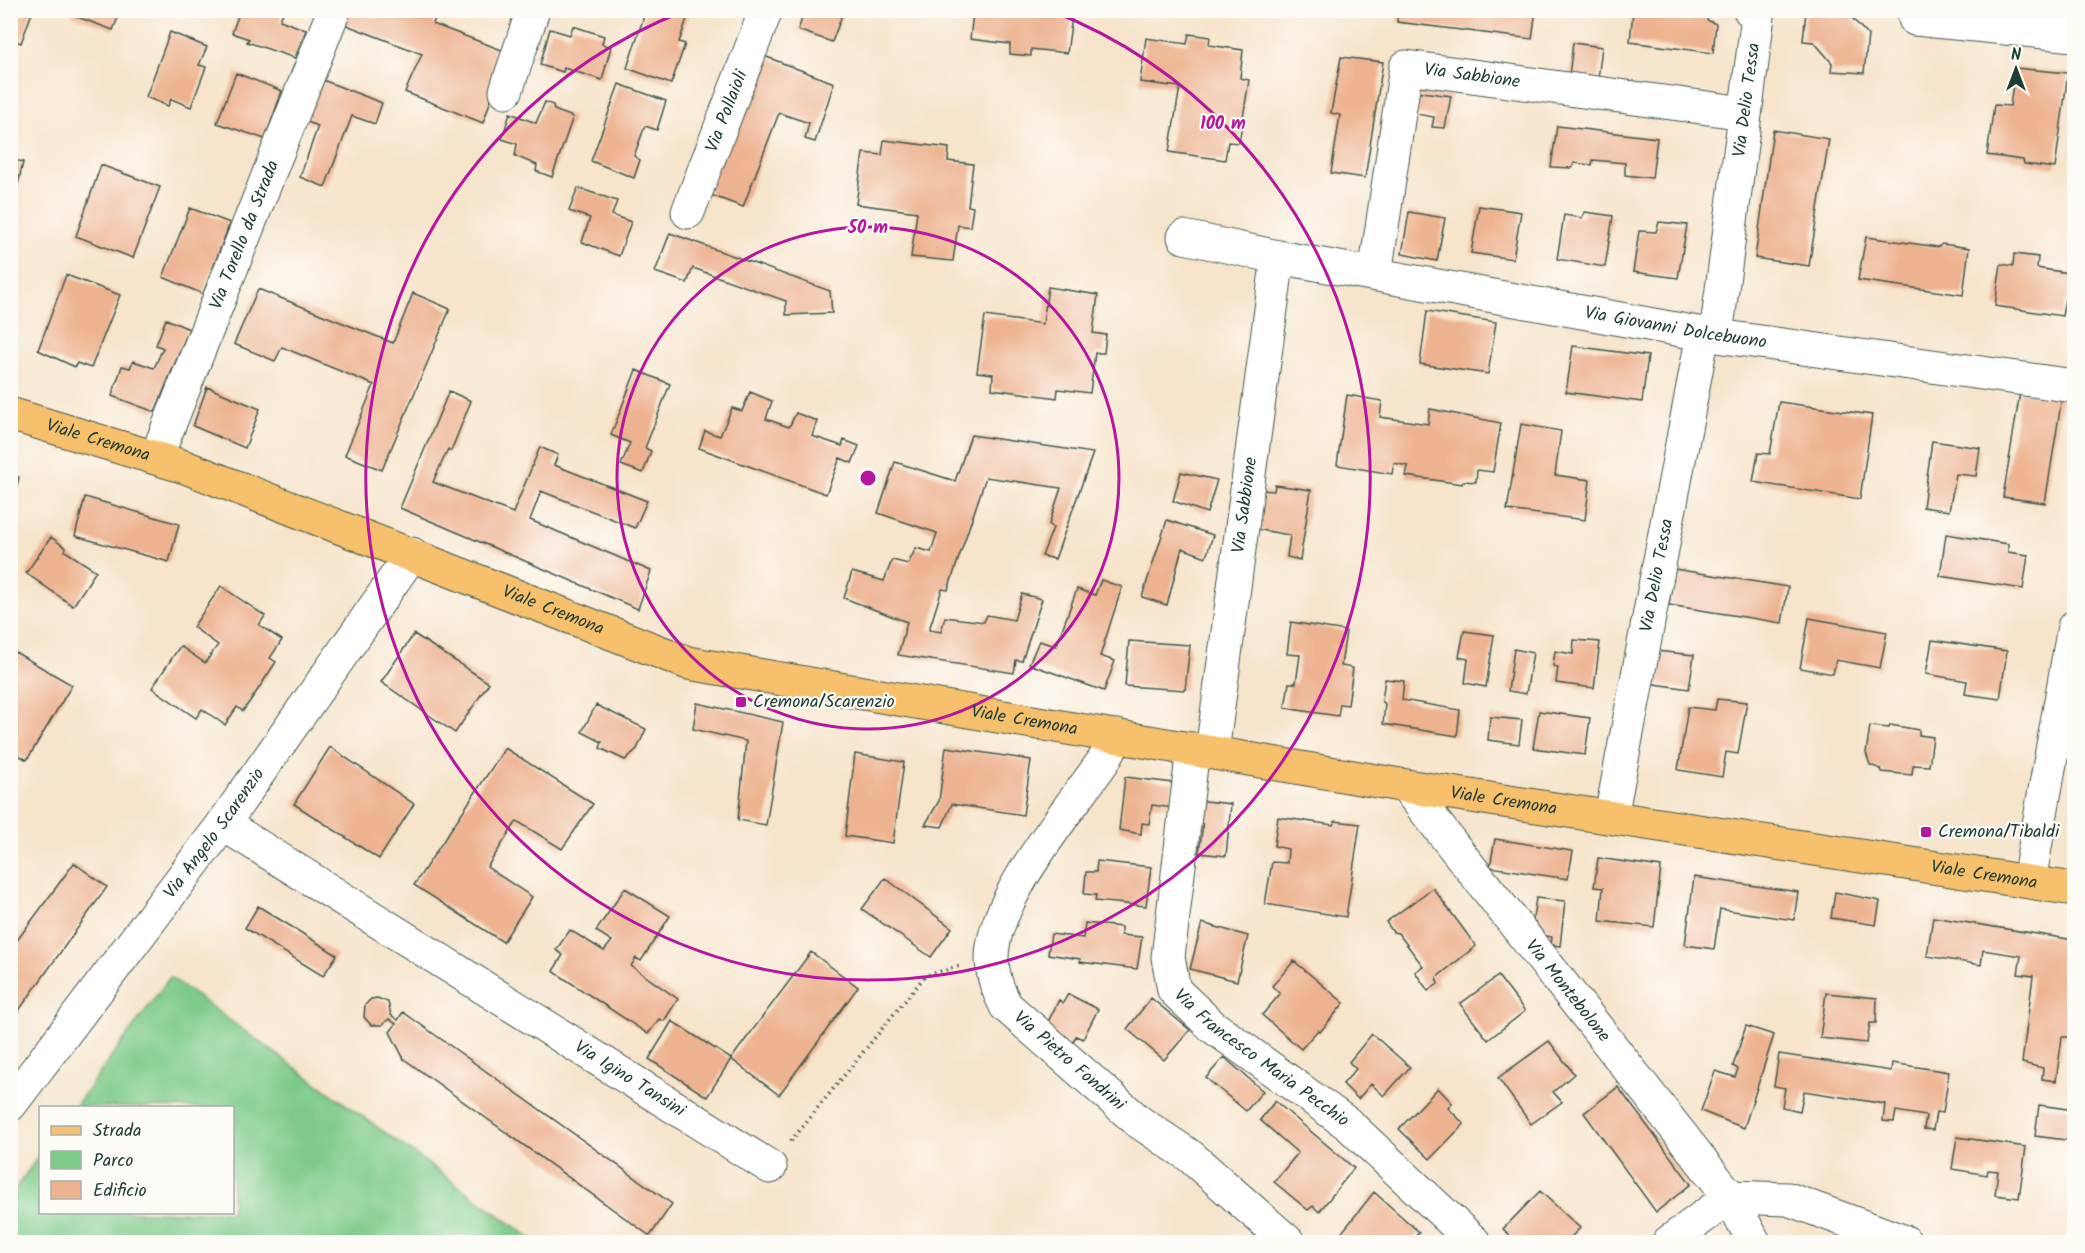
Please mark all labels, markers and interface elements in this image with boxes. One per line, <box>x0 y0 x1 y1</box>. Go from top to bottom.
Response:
north arrow <box>1986 39 2046 99</box>
street label: Via Delio Tessa <box>1725 41 1769 159</box>
text: N <box>2011 43 2021 68</box>
street label: Via Sabbione <box>1422 55 1522 97</box>
street label: Via Pollaioli <box>698 65 756 157</box>
text: 100 m <box>1200 110 1246 139</box>
street label: Via Torello da Strada <box>202 156 287 314</box>
text: 50 m <box>847 214 888 243</box>
street label: Via Giovanni Dolcebuono <box>1582 298 1768 357</box>
street label: Viale Cremona <box>42 411 154 470</box>
street label: Via Sabbione <box>1224 455 1266 555</box>
centre of rings <box>858 468 878 488</box>
street label: Via Delio Tessa <box>1632 516 1682 635</box>
street label: Viale Cremona <box>498 577 609 643</box>
place label: Cremona/Scarenzio <box>753 688 895 717</box>
marker: Cremona/Scarenzio <box>734 695 748 709</box>
street label: Viale Cremona <box>969 697 1080 744</box>
street label: Via Angelo Scarenzio <box>157 762 273 905</box>
street label: Viale Cremona <box>1448 779 1559 824</box>
place label: Cremona/Tibaldi <box>1938 818 2060 847</box>
marker: Cremona/Tibaldi <box>1919 825 1933 839</box>
street label: Viale Cremona <box>1929 853 2039 898</box>
street label: Via Montebolone <box>1518 933 1618 1049</box>
street label: Via Francesco Maria Pecchio <box>1167 982 1355 1135</box>
street label: Via Pietro Fondrini <box>1007 1004 1132 1119</box>
street label: Via Igino Tansini <box>568 1033 692 1125</box>
legend <box>39 1106 234 1214</box>
text: Strada <box>93 1117 141 1146</box>
text: Parco <box>93 1147 133 1176</box>
text: Edificio <box>93 1177 147 1206</box>

